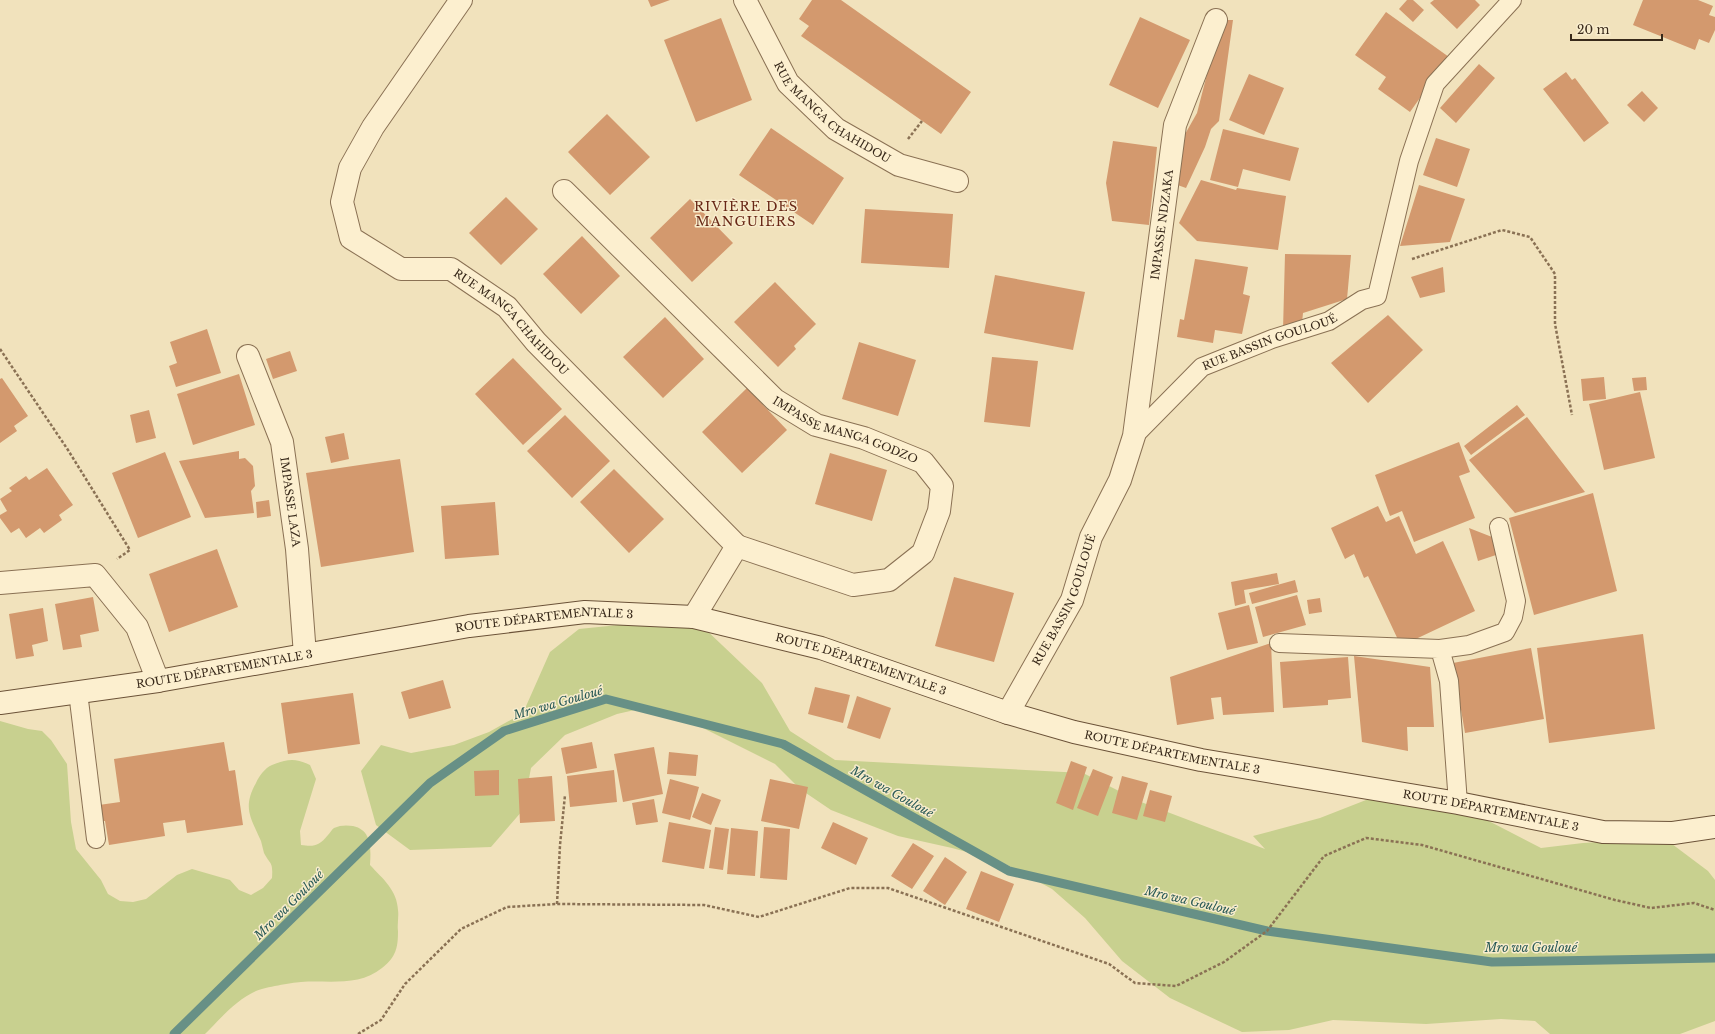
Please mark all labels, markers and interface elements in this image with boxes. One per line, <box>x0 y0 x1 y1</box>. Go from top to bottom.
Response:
scale bar <box>1571 16 1662 42</box>
text: 20 m <box>1577 22 1609 37</box>
street label: RUE MANGA CHAHIDOU <box>771 59 894 166</box>
street label: IMPASSE NDZAKA <box>1148 168 1176 281</box>
district label: RIVIÈRE DES MANGUIERS <box>694 198 798 230</box>
street label: RUE MANGA CHAHIDOU <box>451 266 572 378</box>
street label: RUE BASSIN GOULOUÉ <box>1200 311 1340 373</box>
street label: IMPASSE MANGA GODZO <box>770 393 920 466</box>
street label: IMPASSE LAZA <box>277 456 304 548</box>
street label: RUE BASSIN GOULOUÉ <box>1029 532 1098 668</box>
street label: ROUTE DÉPARTEMENTALE 3 <box>454 605 634 635</box>
street label: ROUTE DÉPARTEMENTALE 3 <box>774 630 949 698</box>
street label: ROUTE DÉPARTEMENTALE 3 <box>135 647 314 691</box>
water label: Mro wa Gouloué <box>510 682 606 723</box>
street label: ROUTE DÉPARTEMENTALE 3 <box>1083 727 1261 777</box>
water label: Mro wa Gouloué <box>847 762 938 821</box>
street label: ROUTE DÉPARTEMENTALE 3 <box>1402 787 1580 834</box>
water label: Mro wa Gouloué <box>250 866 328 943</box>
water label: Mro wa Gouloué <box>1142 883 1238 919</box>
water label: Mro wa Gouloué <box>1484 940 1579 955</box>

